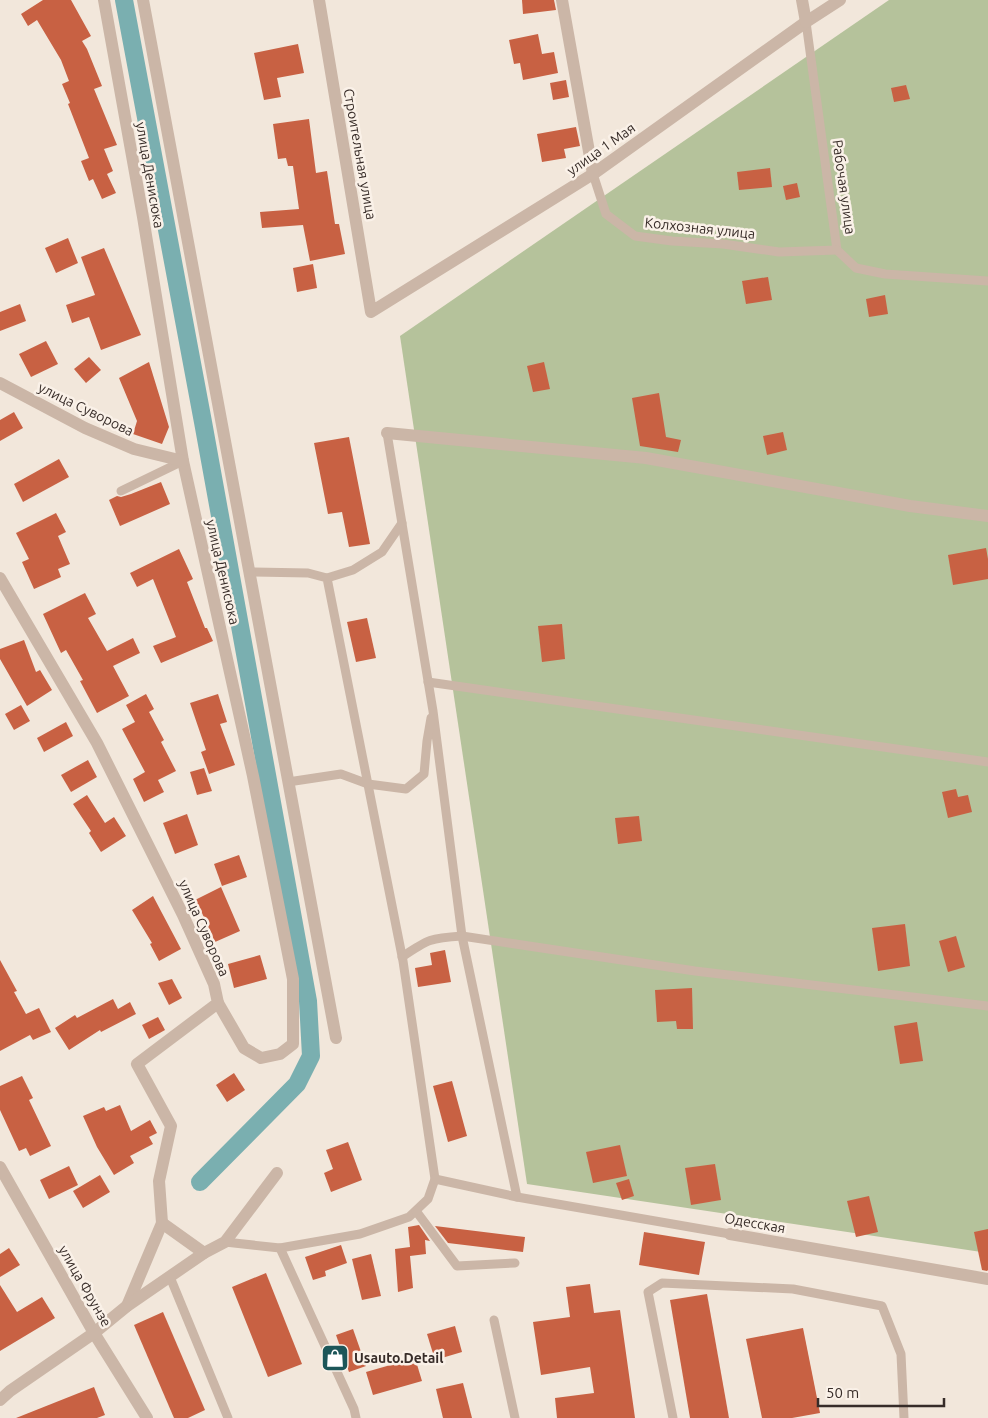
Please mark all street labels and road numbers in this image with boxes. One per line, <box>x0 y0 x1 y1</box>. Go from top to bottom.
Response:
street label: Строительная улица <box>341 87 379 221</box>
street label: улица 1 Мая <box>564 120 638 178</box>
street label: улица Денисюка <box>133 121 167 229</box>
street label: Рабочая улица <box>829 139 859 235</box>
street label: Колхозная улица <box>644 214 756 242</box>
street label: улица Суворова <box>36 379 136 439</box>
street label: улица Денисюка <box>203 518 243 626</box>
street label: улица Суворова <box>176 877 232 979</box>
street label: Одесская <box>723 1210 787 1236</box>
street label: улица Фрунзе <box>55 1243 115 1329</box>

